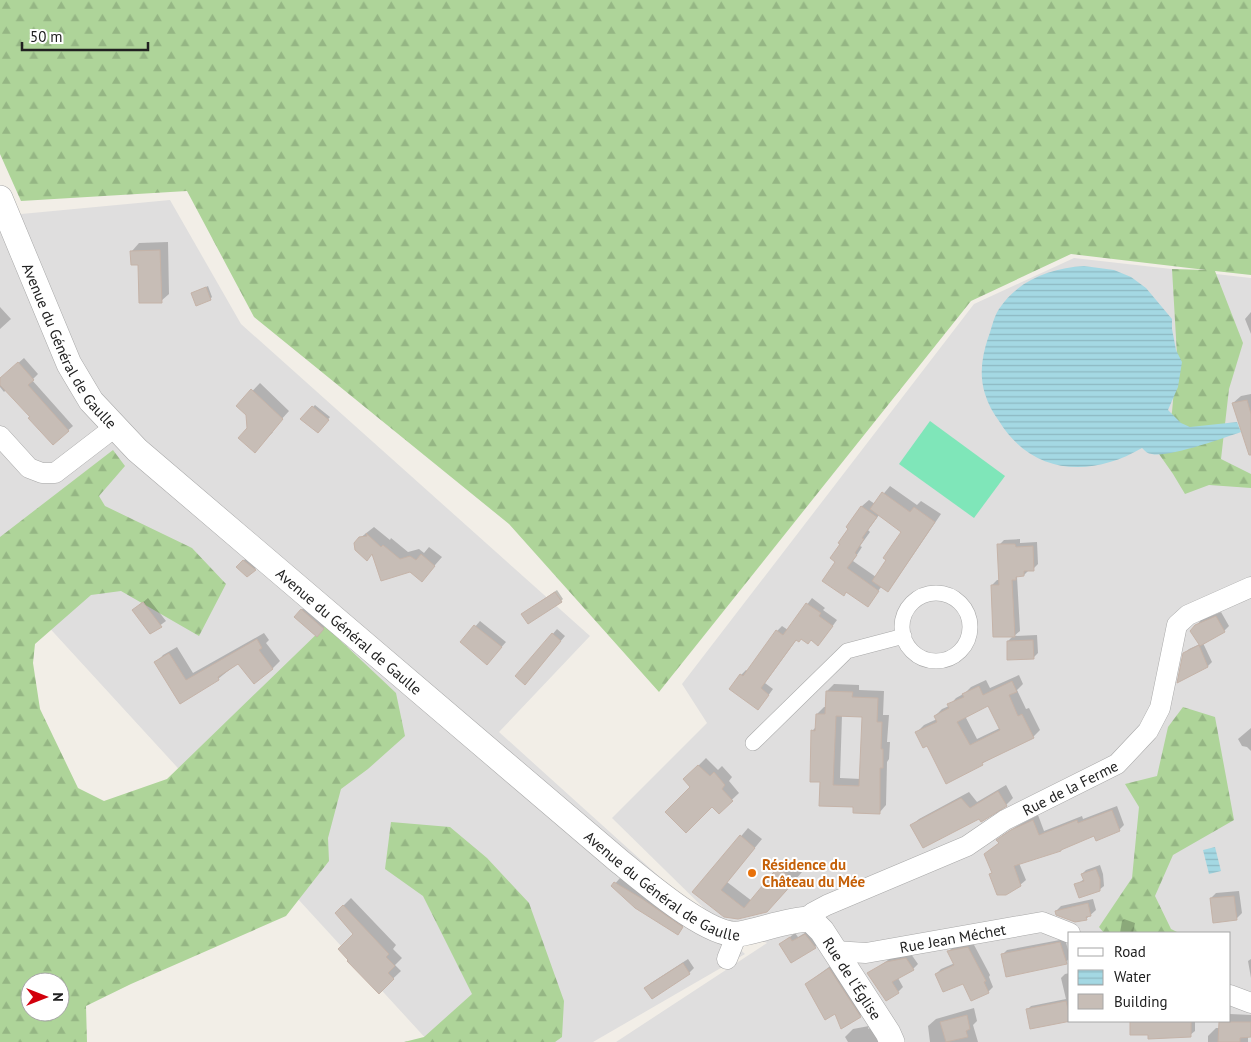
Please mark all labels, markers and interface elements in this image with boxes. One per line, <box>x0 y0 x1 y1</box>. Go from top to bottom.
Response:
scale bar <box>22 20 149 52</box>
text: 50 m <box>30 27 63 46</box>
street label: Avenue du Général de Gaulle <box>19 260 121 432</box>
street label: Avenue du Général de Gaulle <box>273 564 426 698</box>
street label: Rue de la Ferme <box>1019 756 1121 819</box>
street label: Avenue du Général de Gaulle <box>581 826 740 944</box>
place label: Résidence du Château du Mée <box>762 855 866 891</box>
marker: Résidence du Château du Mée <box>746 867 758 879</box>
street label: Rue Jean Méchet <box>898 919 1007 956</box>
legend <box>1068 932 1231 1022</box>
street label: Rue de l'Église <box>819 933 886 1023</box>
text: Road <box>1114 942 1146 961</box>
text: Water <box>1114 967 1151 986</box>
north arrow <box>20 972 70 1022</box>
text: N <box>49 992 67 1002</box>
text: Building <box>1114 992 1168 1011</box>

